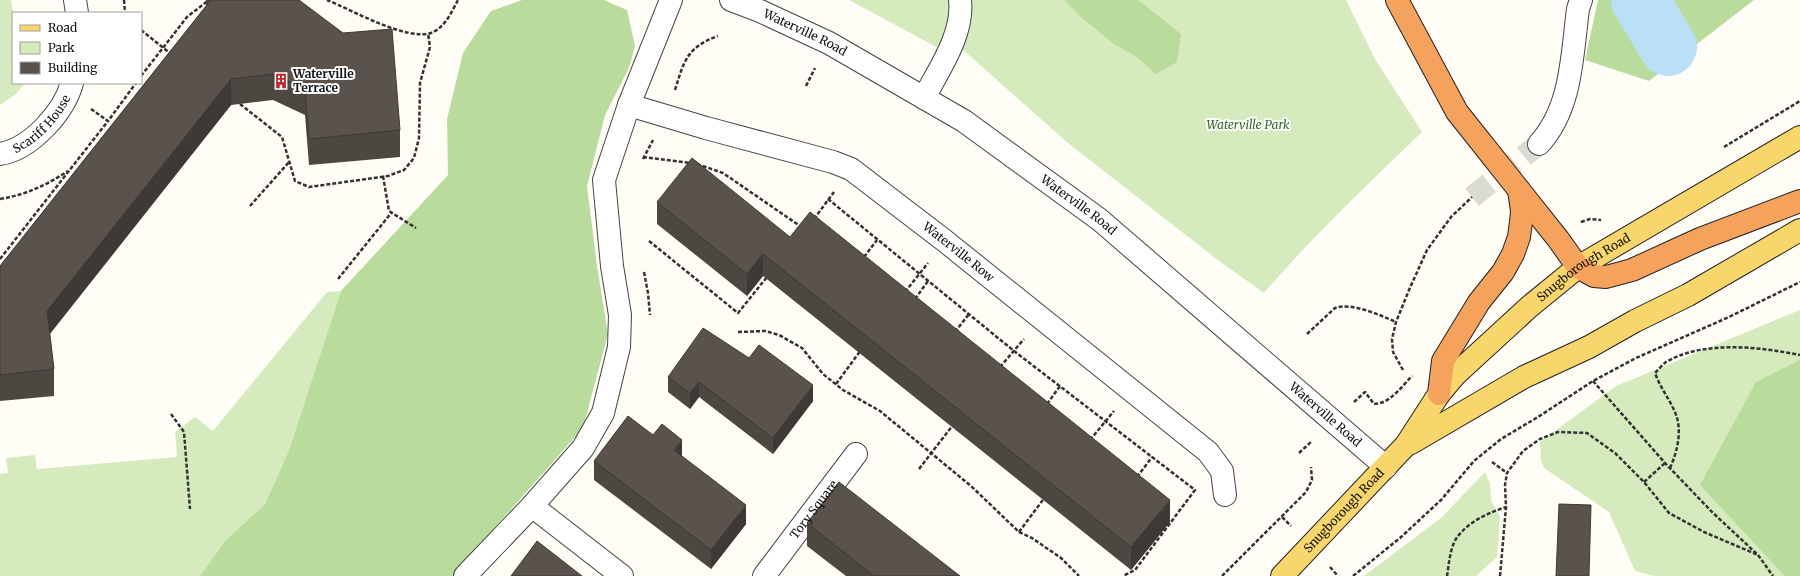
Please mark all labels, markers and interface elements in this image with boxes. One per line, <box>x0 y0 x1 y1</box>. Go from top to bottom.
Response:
street label: Waterville Road <box>760 5 850 59</box>
legend <box>12 12 142 84</box>
text: Road <box>48 20 77 35</box>
text: Park <box>48 40 75 55</box>
text: Building <box>48 60 98 75</box>
place label: Waterville Terrace <box>292 66 354 95</box>
building icon: Waterville Terrace <box>272 72 290 90</box>
street label: Scariff House <box>10 92 73 156</box>
park label: Waterville Park <box>1206 117 1290 132</box>
street label: Waterville Road <box>1037 171 1120 238</box>
street label: Waterville Row <box>919 218 998 285</box>
street label: Snugborough Road <box>1534 230 1633 305</box>
street label: Waterville Road <box>1286 378 1365 450</box>
street label: Snugborough Road <box>1300 465 1387 555</box>
street label: Tory Square <box>786 477 841 542</box>

